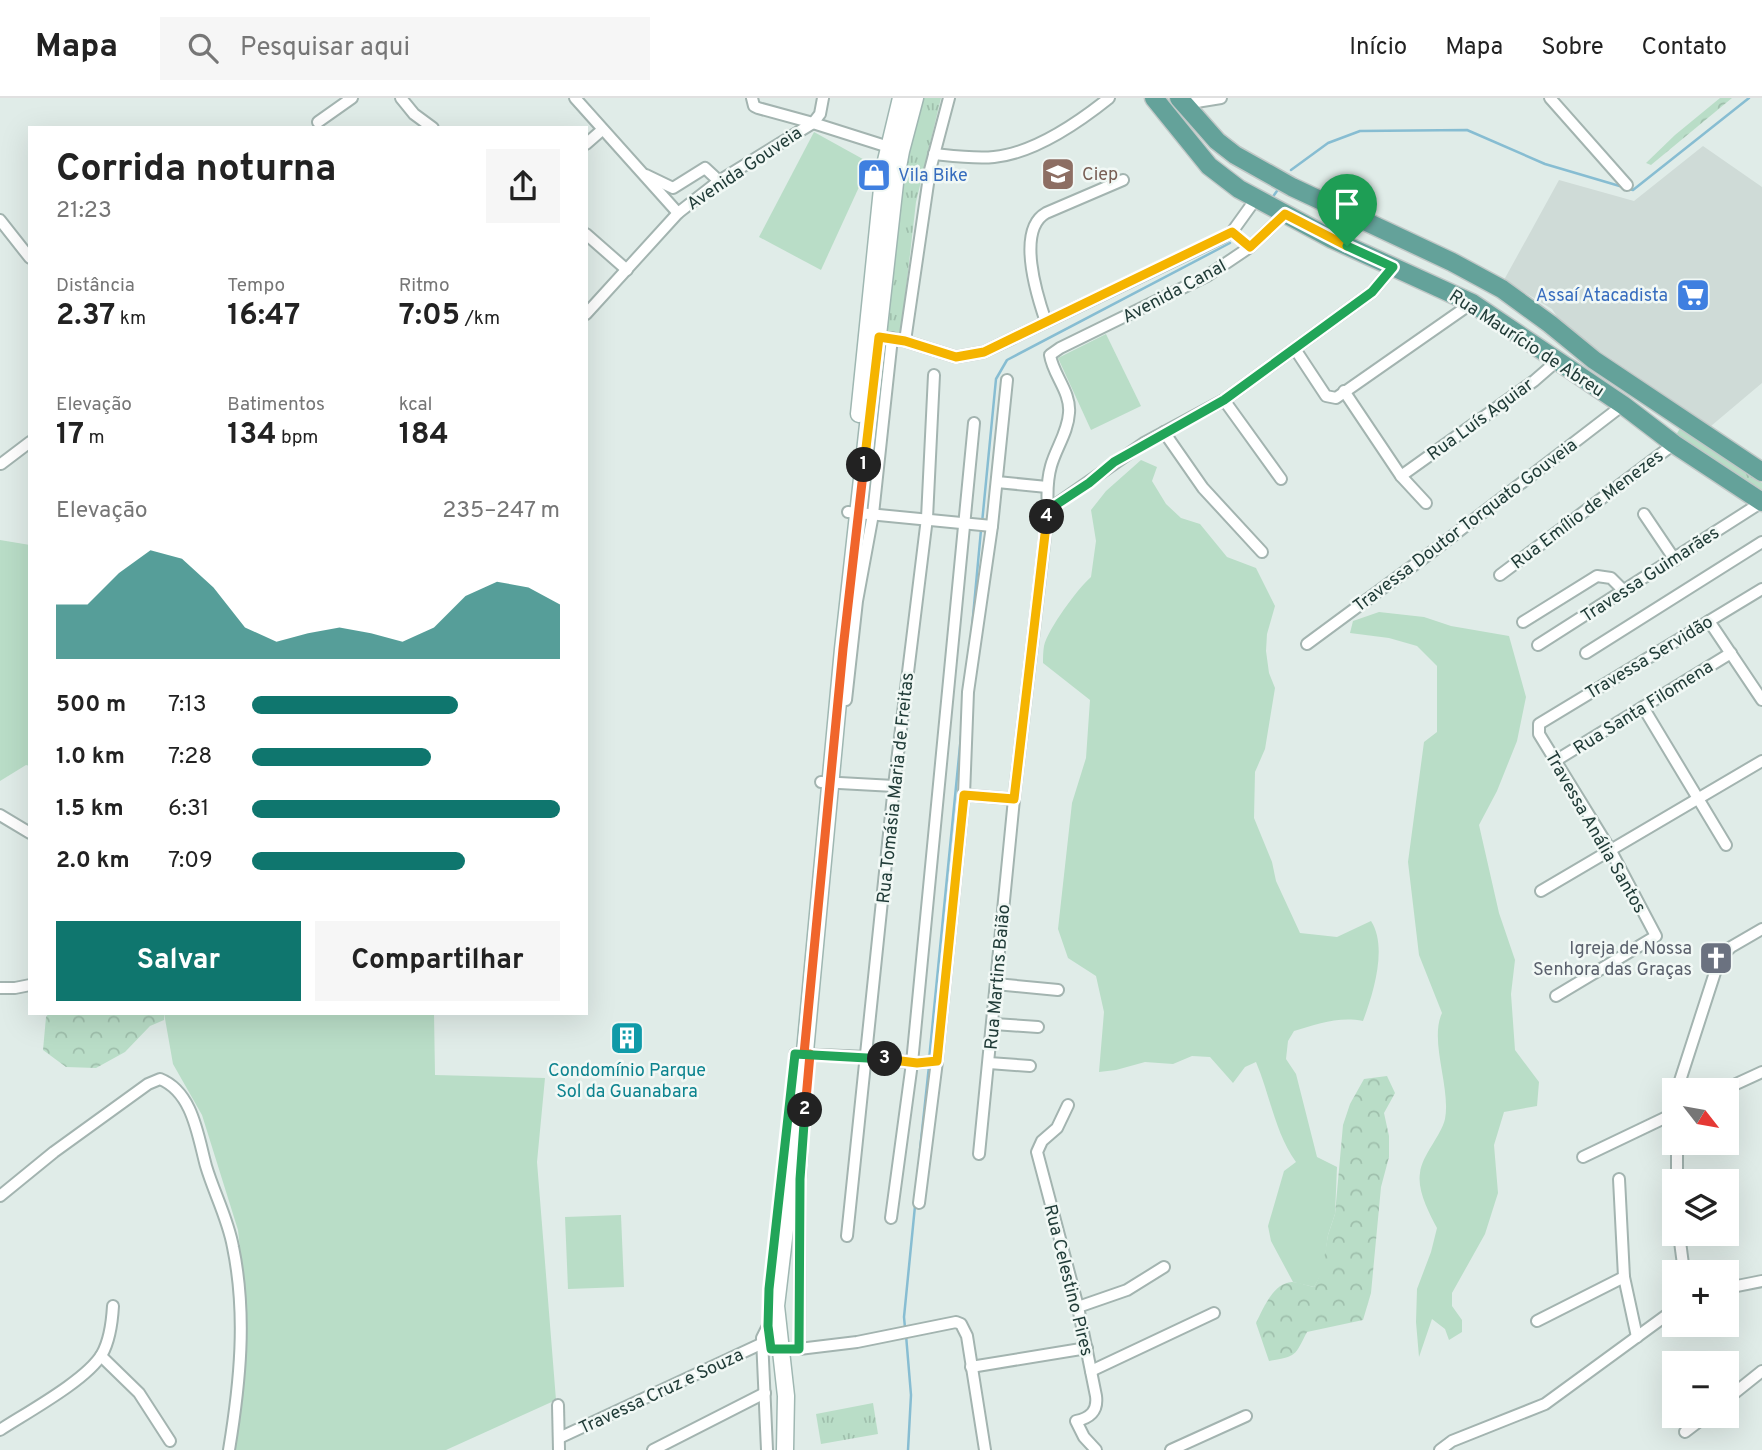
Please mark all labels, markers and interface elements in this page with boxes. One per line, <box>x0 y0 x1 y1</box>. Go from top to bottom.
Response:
search box <box>160 17 650 80</box>
text: Mapa <box>35 27 118 69</box>
icon: search <box>184 29 222 67</box>
text: Pesquisar aqui <box>240 32 410 65</box>
text: Início <box>1349 33 1407 63</box>
text: Mapa <box>1445 33 1503 63</box>
text: Sobre <box>1541 33 1604 63</box>
text: Contato <box>1642 33 1727 63</box>
street label: Avenida Gouveia <box>683 122 807 216</box>
text: Corrida noturna <box>56 146 336 195</box>
button: share <box>486 149 560 223</box>
school or university icon: Ciep <box>1039 155 1077 193</box>
shop icon: Vila Bike <box>855 156 893 194</box>
place label: Ciep <box>1082 164 1118 187</box>
place label: Vila Bike <box>898 165 968 188</box>
pin <box>1317 174 1377 246</box>
icon: arrive <box>1328 185 1366 223</box>
text: 21:23 <box>56 197 112 226</box>
street label: Avenida Canal <box>1119 255 1231 329</box>
text: Distância <box>56 274 135 298</box>
text: Tempo <box>227 274 285 298</box>
text: Ritmo <box>399 274 450 298</box>
supermarket icon: Assaí Atacadista <box>1674 276 1712 314</box>
street label: Rua Maurício de Abreu <box>1444 285 1608 403</box>
place label: Assaí Atacadista <box>1536 285 1668 308</box>
text: 2.37 <box>56 298 115 335</box>
text: 16:47 <box>227 298 300 335</box>
text: 7:05 <box>399 298 460 335</box>
text: km <box>115 307 146 331</box>
text: /km <box>460 307 500 331</box>
street label: Rua Luís Aguiar <box>1423 374 1539 467</box>
text: Elevação <box>56 393 132 417</box>
text: Batimentos <box>227 393 325 417</box>
text: kcal <box>399 393 432 417</box>
text: 17 <box>56 417 84 454</box>
text: 134 <box>227 417 277 454</box>
text: 184 <box>399 417 449 454</box>
text: m <box>84 426 105 450</box>
text: bpm <box>277 426 318 450</box>
street label: Travessa Doutor Torquato Gouveia <box>1349 434 1583 618</box>
street label: Rua Emílio de Menezes <box>1507 445 1669 575</box>
pin: 1 <box>846 448 882 482</box>
text: 1 <box>860 452 867 476</box>
text: Elevação <box>56 497 148 526</box>
text: 235–247 m <box>442 497 560 526</box>
pin: 4 <box>1030 500 1064 534</box>
text: 4 <box>1040 504 1053 528</box>
street label: Travessa Guimarães <box>1577 522 1724 629</box>
street label: Travessa Servidão <box>1582 611 1718 705</box>
street label: Rua Santa Filomena <box>1570 656 1718 761</box>
street label: Rua Tomásia Maria de Freitas <box>873 672 920 905</box>
text: 500 m <box>56 691 126 720</box>
text: 7:13 <box>168 691 207 720</box>
text: 1.0 km <box>56 743 125 772</box>
text: 7:28 <box>168 743 212 772</box>
street label: Travessa Anália Santos <box>1539 748 1651 918</box>
text: 1.5 km <box>56 795 124 824</box>
text: 6:31 <box>168 795 209 824</box>
text: 2.0 km <box>56 847 130 876</box>
text: 7:09 <box>168 847 213 876</box>
street label: Rua Martins Baião <box>981 903 1016 1051</box>
button: Salvar <box>56 921 301 1001</box>
button: Compartilhar <box>315 921 560 1001</box>
place label: Igreja de Nossa Senhora das Graças <box>1533 938 1692 982</box>
church icon: Igreja de Nossa Senhora das Graças <box>1697 939 1735 977</box>
building icon: Condomínio Parque Sol da Guanabara <box>608 1019 646 1057</box>
pin: 3 <box>868 1042 903 1076</box>
text: 3 <box>879 1046 890 1070</box>
place label: Condomínio Parque Sol da Guanabara <box>548 1060 706 1104</box>
north arrow <box>1662 1078 1740 1155</box>
map controls <box>1662 1078 1739 1428</box>
pin: 2 <box>788 1093 822 1128</box>
text: 2 <box>799 1097 810 1121</box>
button: layers <box>1662 1169 1739 1246</box>
street label: Rua Celestino Pires <box>1038 1202 1098 1359</box>
button: + <box>1662 1260 1739 1337</box>
street label: Travessa Cruz e Souza <box>576 1344 748 1441</box>
button: − <box>1662 1351 1739 1428</box>

